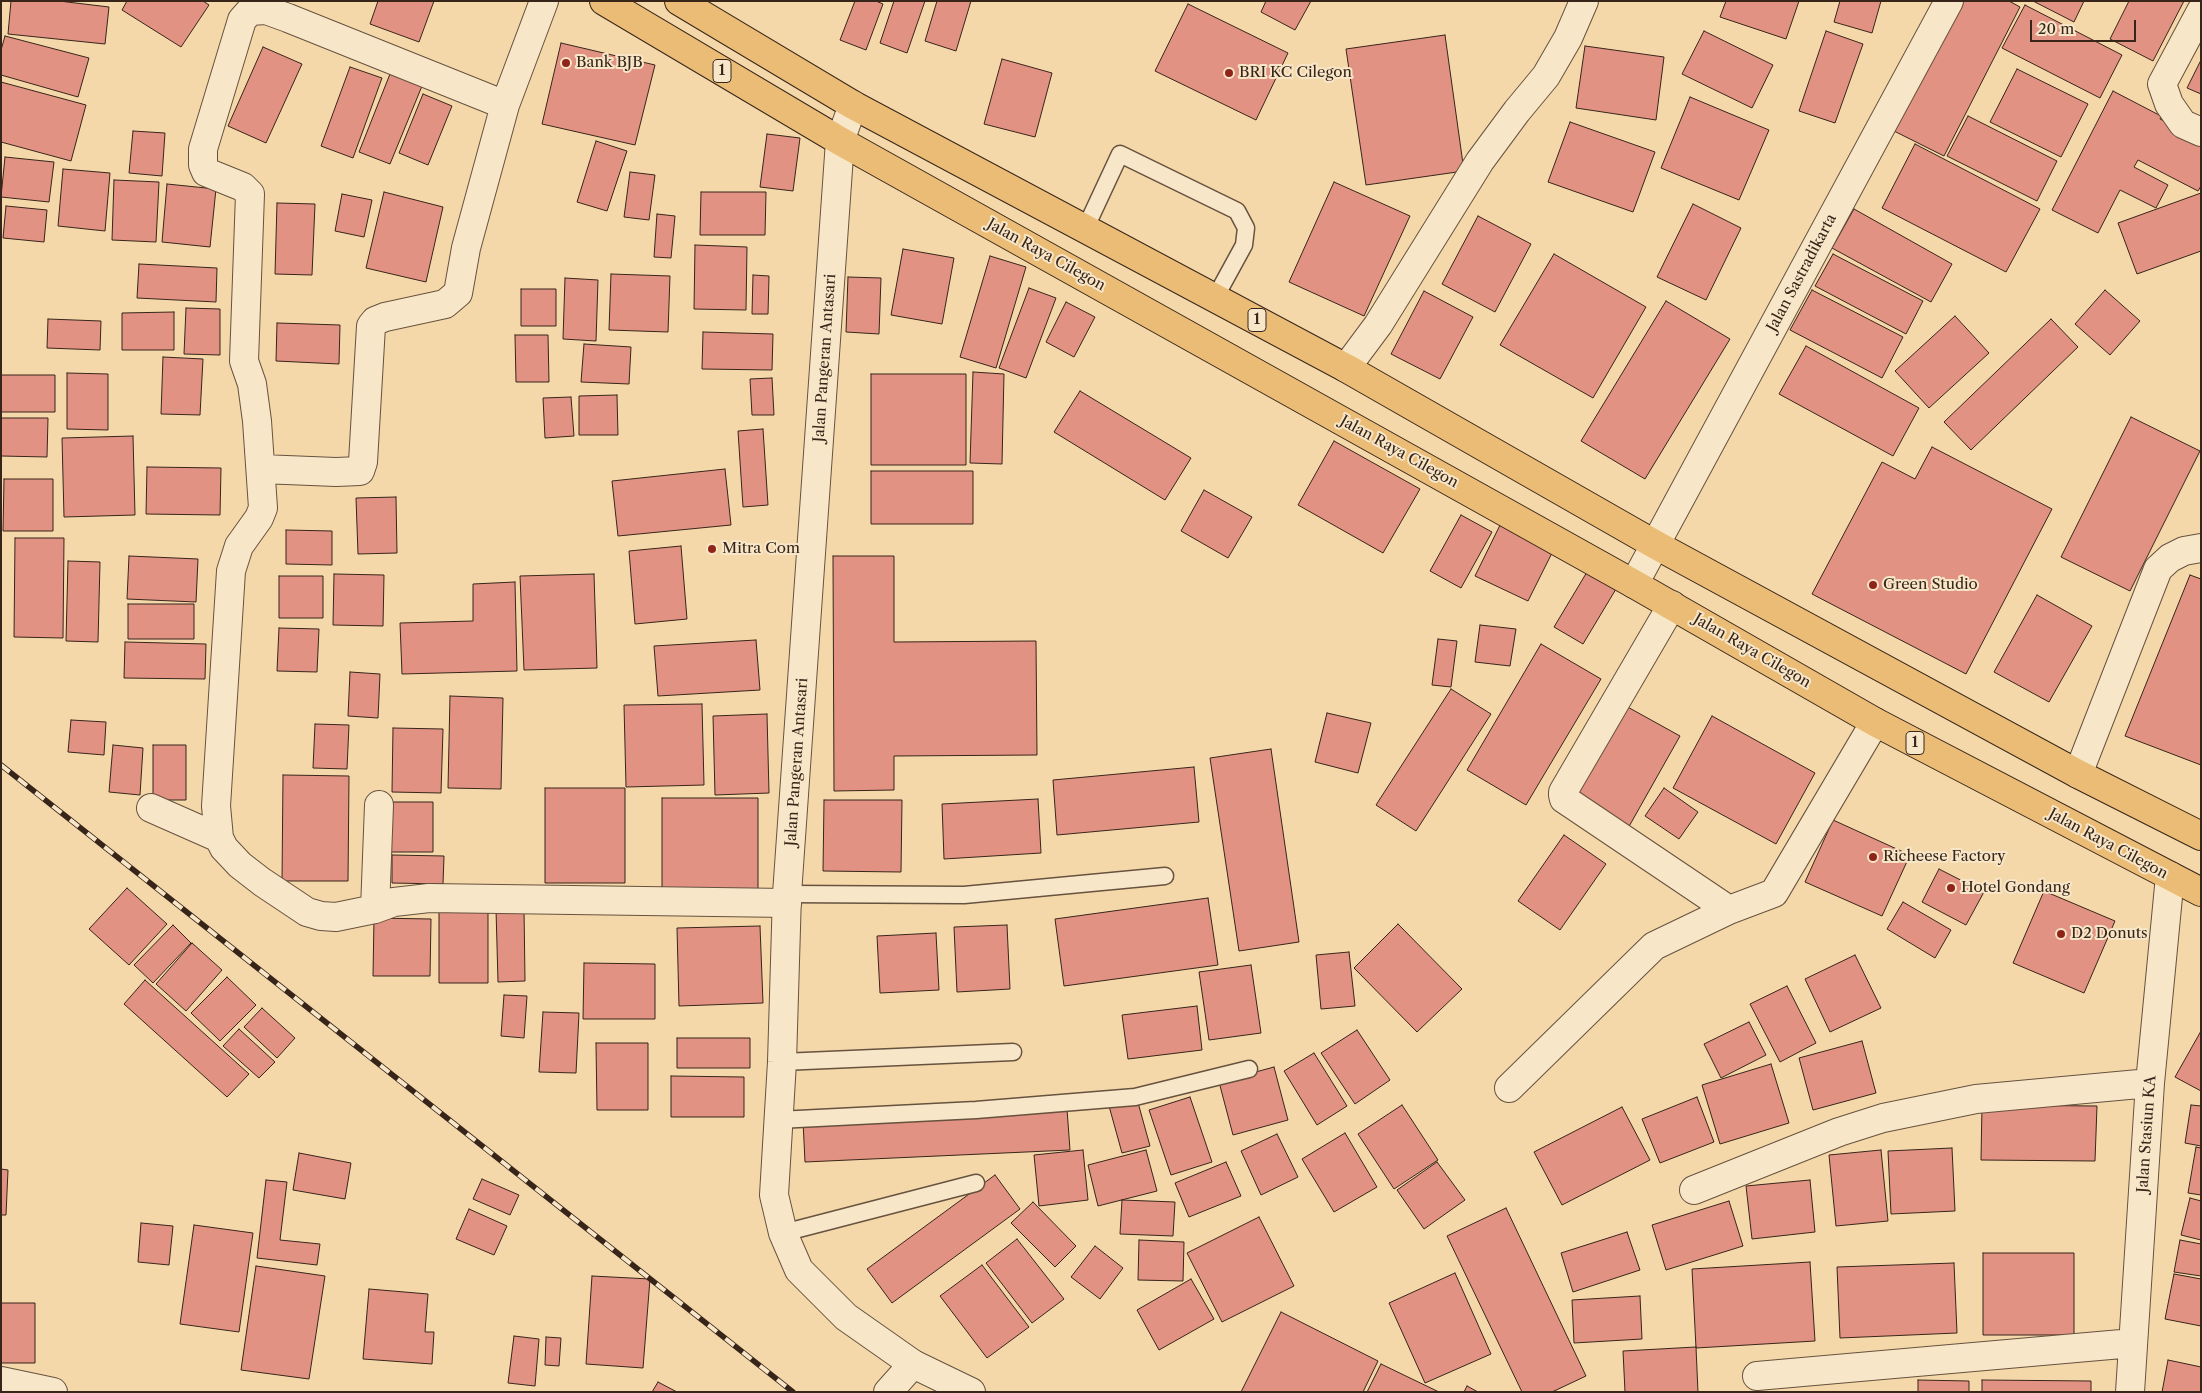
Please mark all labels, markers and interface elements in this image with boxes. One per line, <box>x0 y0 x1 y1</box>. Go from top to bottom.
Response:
scale bar <box>2032 10 2138 42</box>
text: 20 m <box>2038 19 2074 38</box>
place label: Bank BJB <box>576 54 643 72</box>
marker: Bank BJB <box>560 57 572 69</box>
road number: 1 <box>713 59 731 82</box>
place label: BRI KC Cilegon <box>1239 64 1352 82</box>
marker: BRI KC Cilegon <box>1223 67 1235 79</box>
street label: Jalan Sastradikarta <box>1763 211 1841 335</box>
street label: Jalan Raya Cilegon <box>984 215 1108 295</box>
street label: Jalan Pangeran Antasari <box>810 273 840 443</box>
road number: 1 <box>1248 308 1266 332</box>
street label: Jalan Raya Cilegon <box>1337 412 1461 492</box>
place label: Mitra Com <box>722 540 800 558</box>
marker: Mitra Com <box>706 543 718 555</box>
place label: Green Studio <box>1883 576 1978 594</box>
marker: Green Studio <box>1867 579 1879 591</box>
street label: Jalan Raya Cilegon <box>1690 610 1814 692</box>
street label: Jalan Pangeran Antasari <box>782 677 812 847</box>
road number: 1 <box>1906 731 1924 754</box>
street label: Jalan Raya Cilegon <box>2045 805 2171 883</box>
place label: Richeese Factory <box>1883 848 2006 866</box>
marker: Richeese Factory <box>1867 851 1879 863</box>
place label: Hotel Gondang <box>1961 879 2070 897</box>
marker: Hotel Gondang <box>1945 882 1957 894</box>
place label: D2 Donuts <box>2071 925 2148 943</box>
marker: D2 Donuts <box>2055 928 2067 940</box>
street label: Jalan Stasiun KA <box>2134 1075 2160 1193</box>

